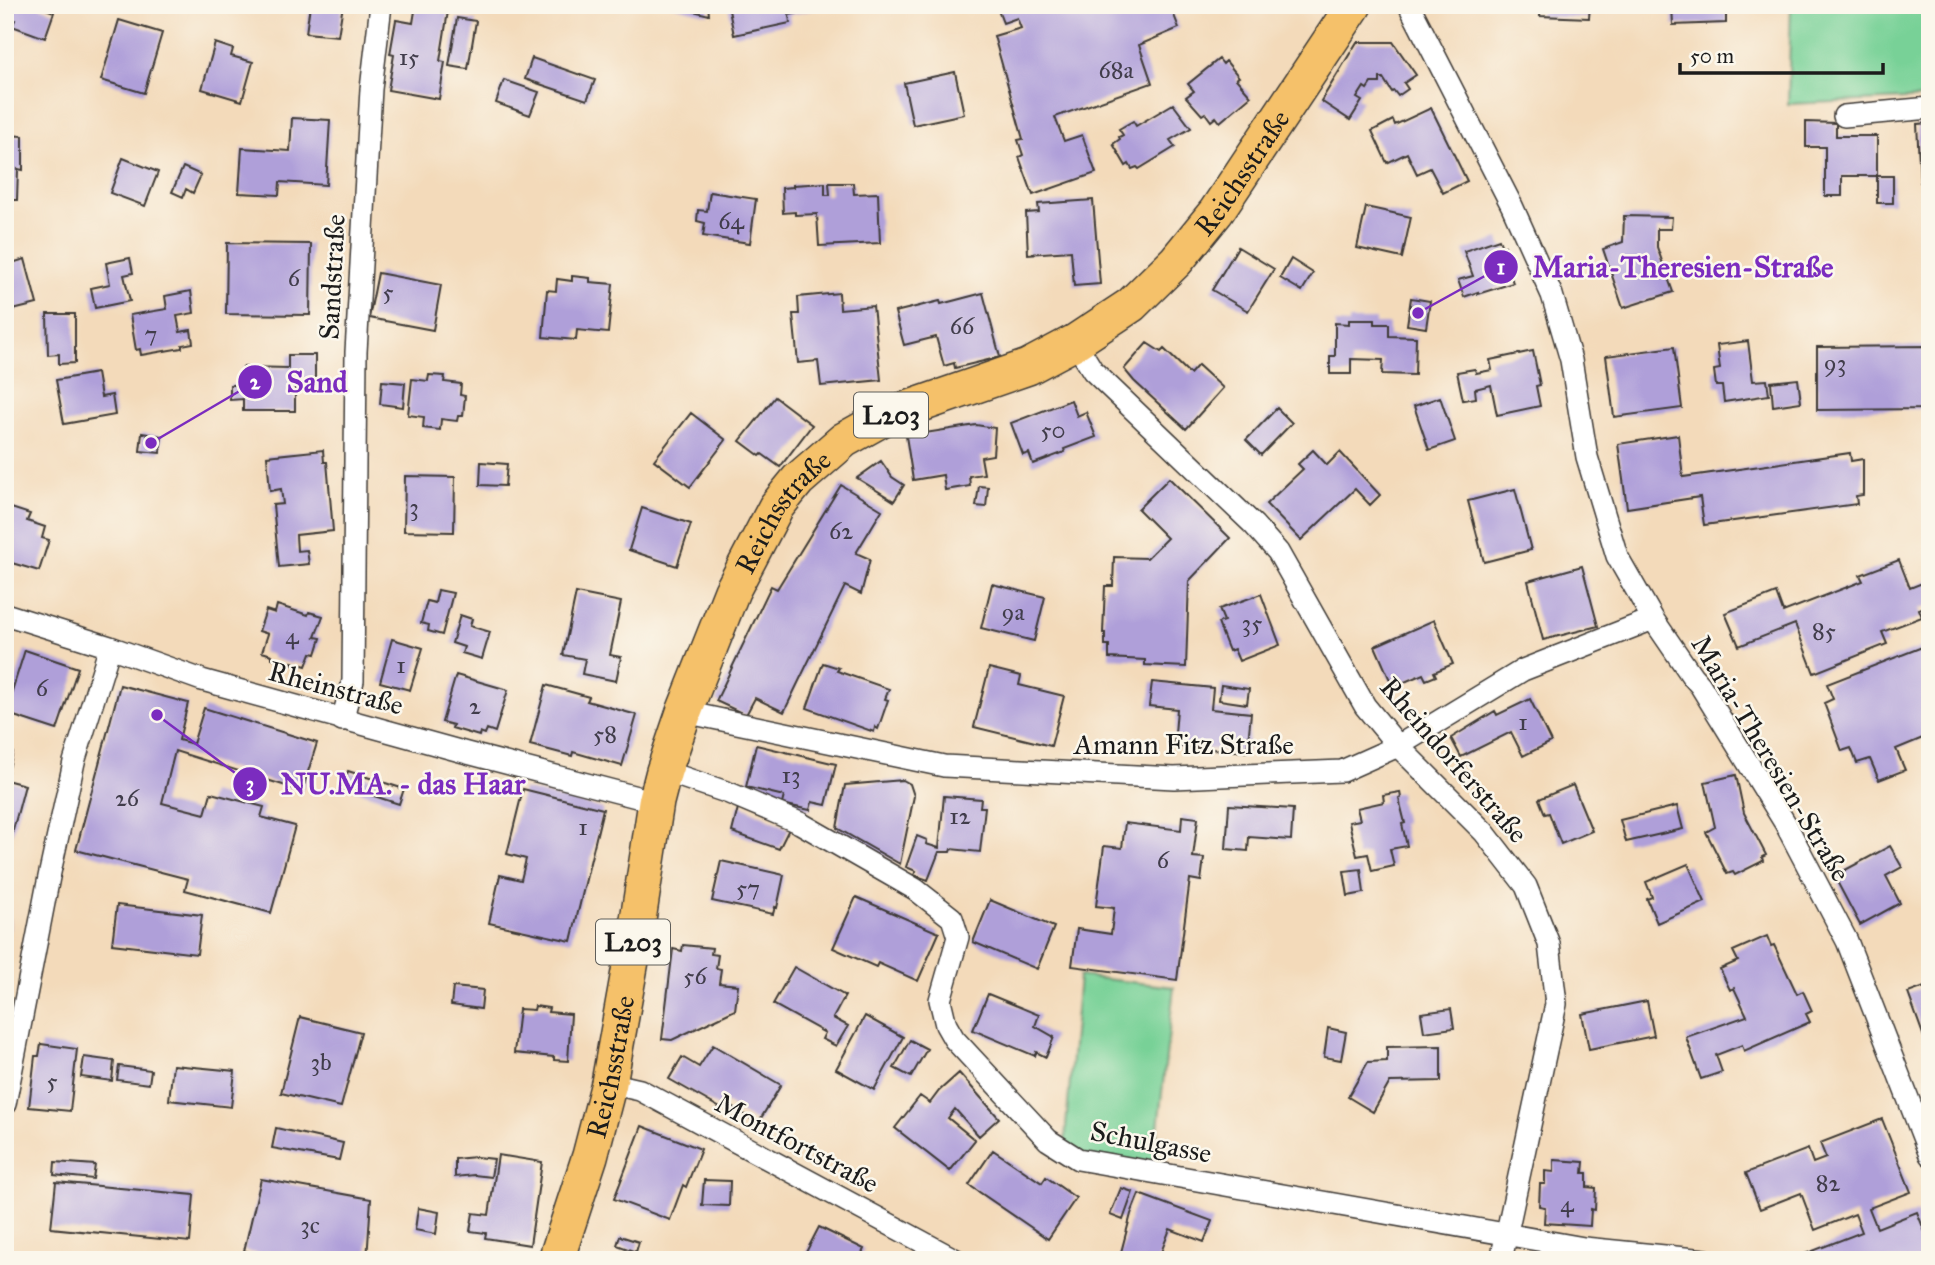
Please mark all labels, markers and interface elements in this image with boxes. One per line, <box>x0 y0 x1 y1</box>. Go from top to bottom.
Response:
scale bar <box>1680 32 1882 76</box>
house number: 15 <box>399 42 419 72</box>
text: 50 m <box>1690 43 1735 69</box>
house number: 68a <box>1098 55 1134 85</box>
street label: Reichsstraße <box>1186 103 1297 243</box>
house number: 64 <box>718 206 744 236</box>
street label: Sandstraße <box>311 213 353 341</box>
callout: Maria-Theresien-Straße <box>1484 241 1848 292</box>
text: Maria-Theresien-Straße <box>1532 249 1834 285</box>
text: 1 <box>1497 254 1505 280</box>
house number: 6 <box>288 263 301 293</box>
house number: 5 <box>382 277 394 307</box>
house number: 66 <box>950 311 975 341</box>
house number: 7 <box>145 319 157 349</box>
house number: 93 <box>1824 348 1846 378</box>
callout: Sand <box>238 356 362 407</box>
text: Sand <box>286 364 349 400</box>
text: 2 <box>250 369 261 395</box>
road number: L203 <box>854 392 928 438</box>
house number: 50 <box>1040 415 1066 445</box>
street label: Reichsstraße <box>727 442 838 579</box>
house number: 3 <box>409 492 419 522</box>
house number: 62 <box>829 516 853 546</box>
house number: 9a <box>1001 597 1025 627</box>
house number: 35 <box>1242 608 1262 638</box>
house number: 85 <box>1812 616 1836 646</box>
house number: 4 <box>285 621 299 651</box>
street label: Maria-Theresien-Straße <box>1684 629 1858 887</box>
house number: 1 <box>396 650 406 680</box>
street label: Rheinstraße <box>265 653 407 723</box>
street label: Rheindorferstraße <box>1372 670 1536 850</box>
house number: 6 <box>36 673 49 703</box>
house number: 2 <box>469 691 481 721</box>
house number: 1 <box>1518 707 1528 737</box>
house number: 58 <box>593 719 617 749</box>
street label: Amann Fitz Straße <box>1073 727 1294 762</box>
callout: NU.MA. - das Haar <box>232 758 539 809</box>
house number: 13 <box>781 760 801 790</box>
text: NU.MA. - das Haar <box>281 766 526 802</box>
text: 3 <box>246 771 254 797</box>
house number: 26 <box>115 783 140 813</box>
house number: 12 <box>949 801 971 831</box>
house number: 1 <box>578 812 588 842</box>
house number: 6 <box>1157 845 1170 875</box>
house number: 57 <box>736 873 760 903</box>
road number: L203 <box>596 920 670 965</box>
house number: 56 <box>683 961 707 991</box>
street label: Reichsstraße <box>578 993 642 1142</box>
house number: 3b <box>310 1047 332 1077</box>
house number: 5 <box>46 1066 58 1096</box>
street label: Montfortstraße <box>709 1085 885 1201</box>
street label: Schulgasse <box>1087 1113 1215 1171</box>
house number: 82 <box>1816 1168 1840 1198</box>
house number: 4 <box>1560 1189 1574 1219</box>
house number: 3c <box>300 1210 320 1240</box>

